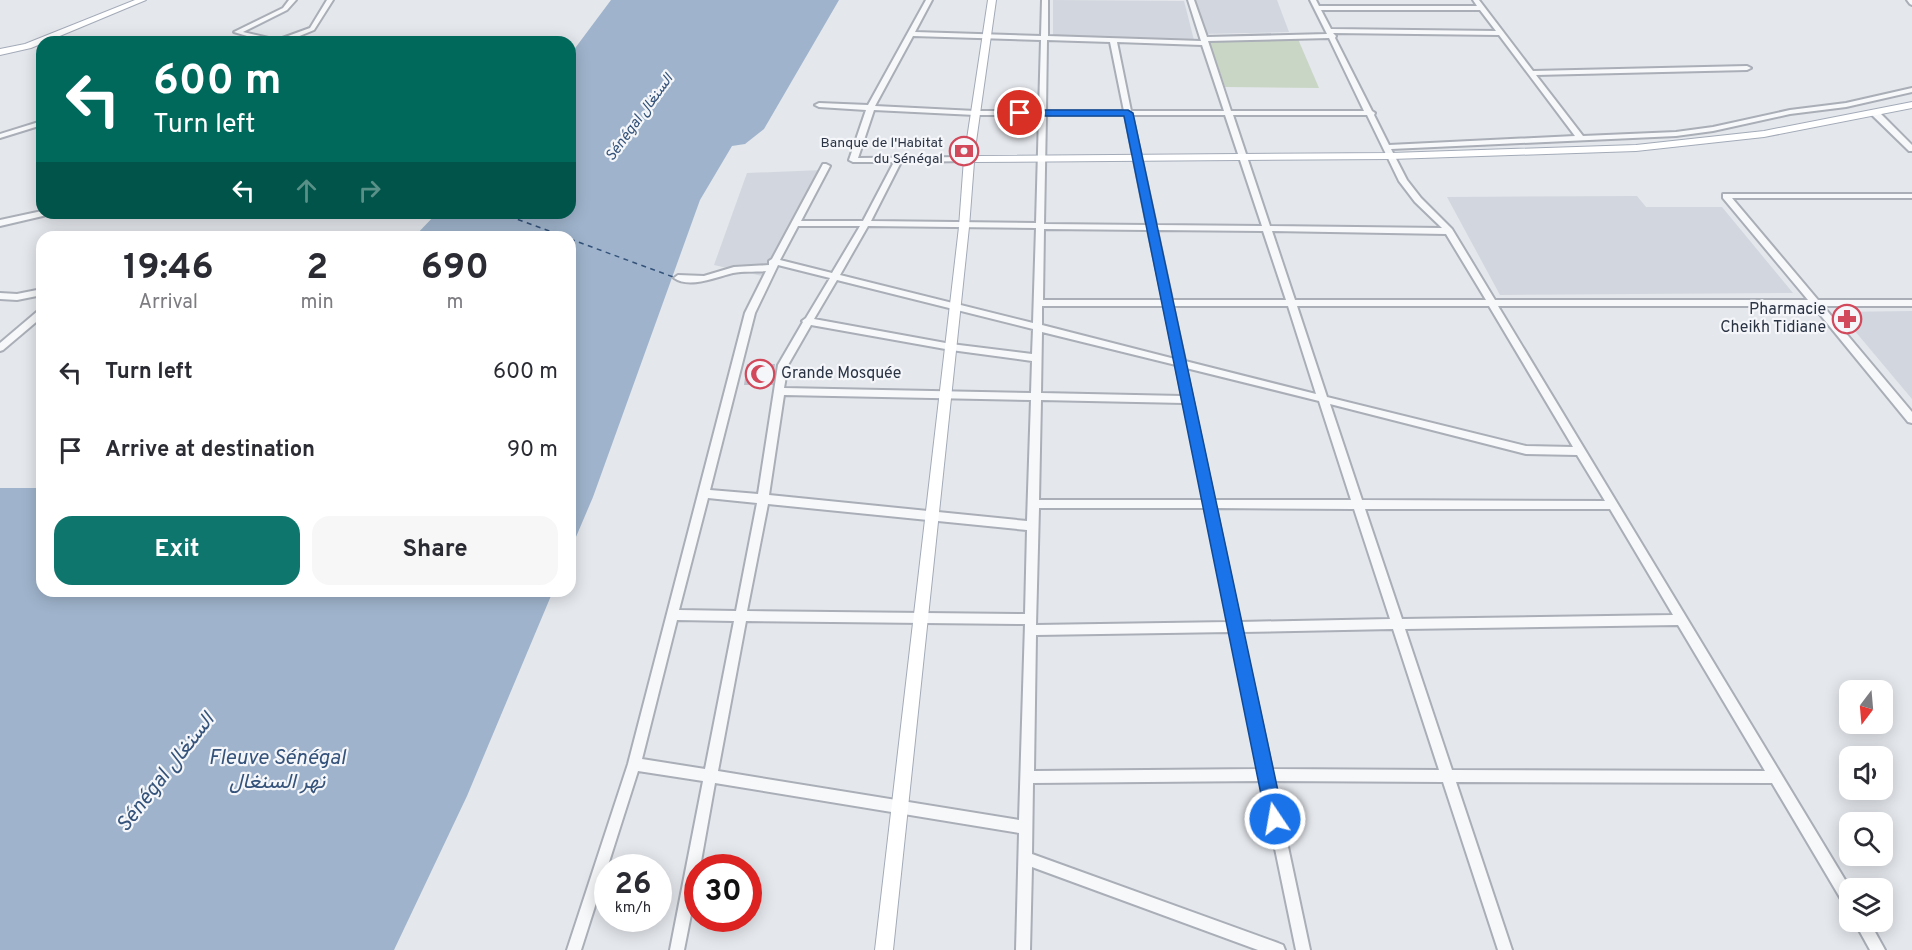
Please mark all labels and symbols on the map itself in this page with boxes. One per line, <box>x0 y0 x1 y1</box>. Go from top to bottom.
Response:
water label: Sénégal السنغال <box>602 70 679 165</box>
pin <box>994 87 1045 138</box>
place label: Banque de l'Habitat du Sénégal <box>820 135 943 168</box>
bank icon: Banque de l'Habitat du Sénégal <box>948 135 980 167</box>
place label: Pharmacie Cheikh Tidiane <box>1720 300 1826 338</box>
pharmacy icon: Pharmacie Cheikh Tidiane <box>1831 303 1863 335</box>
mosque icon: Grande Mosquée <box>744 358 776 390</box>
place label: Grande Mosquée <box>781 364 901 384</box>
north arrow <box>1839 680 1893 734</box>
water label: Sénégal السنغال <box>111 706 222 838</box>
water label: Fleuve Sénégal نهر السنغال <box>208 745 347 796</box>
position arrow <box>1243 787 1307 851</box>
speed limit sign: 30 <box>684 854 762 932</box>

